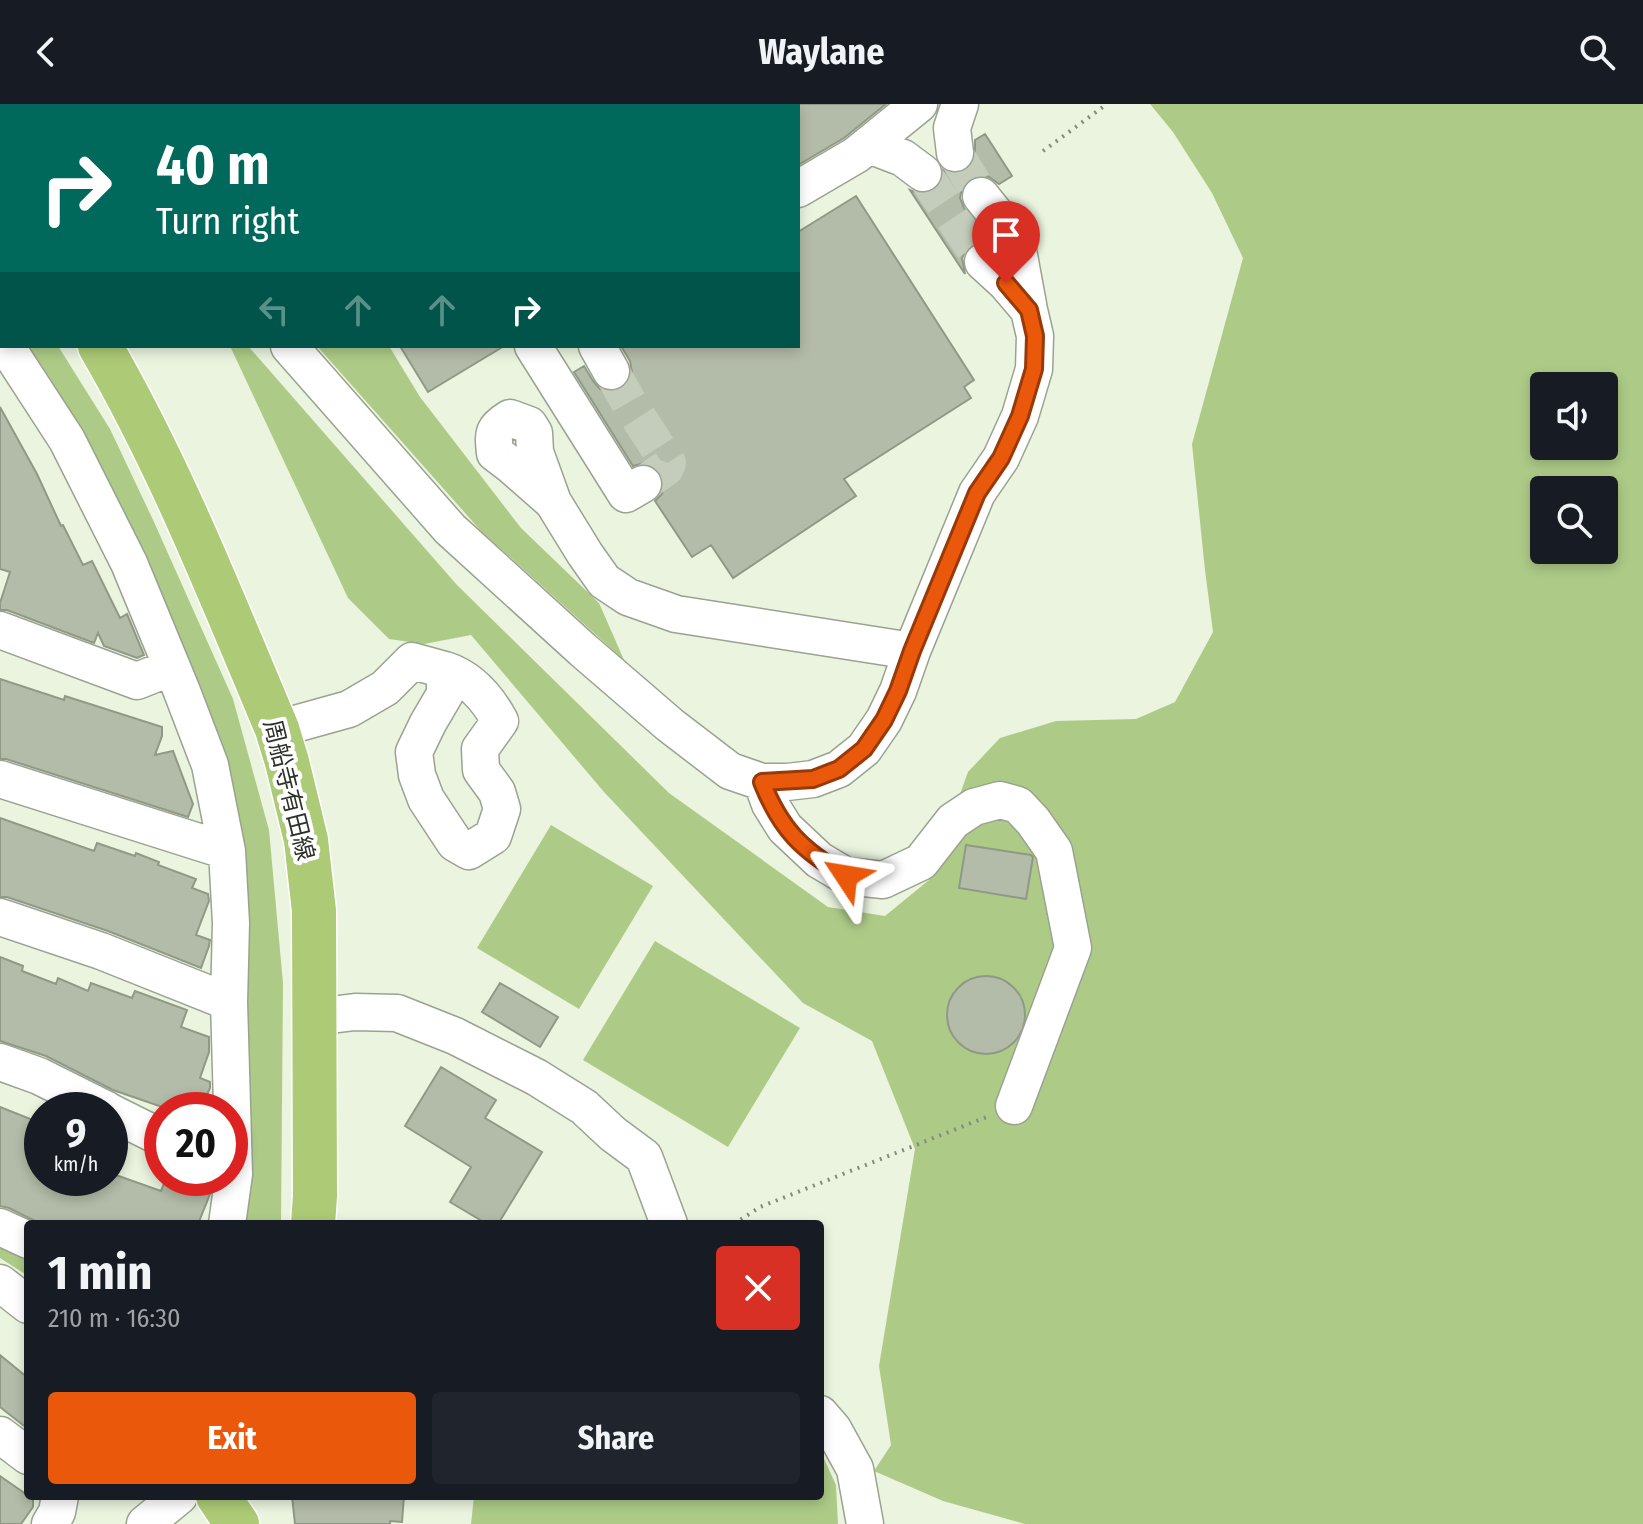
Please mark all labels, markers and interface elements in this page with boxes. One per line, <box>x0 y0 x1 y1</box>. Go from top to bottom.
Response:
icon: back <box>24 30 68 74</box>
text: Waylane <box>759 30 884 74</box>
icon: search <box>1575 30 1619 74</box>
text: 40 m <box>156 132 270 199</box>
icon: right <box>24 136 128 240</box>
text: Turn right <box>156 200 299 244</box>
pin <box>972 201 1040 283</box>
icon: arrive <box>984 213 1028 257</box>
icon: left <box>252 288 296 332</box>
icon: ahead <box>336 288 380 332</box>
icon: ahead <box>420 288 464 332</box>
icon: right <box>504 288 548 332</box>
map controls <box>1530 372 1618 564</box>
button: sound <box>1530 372 1618 460</box>
button: search <box>1530 476 1618 564</box>
street label: 周船寺有田線 <box>258 717 320 863</box>
position arrow <box>804 834 888 918</box>
speed limit sign: 20 <box>144 1092 248 1196</box>
text: 9 <box>66 1110 86 1158</box>
text: km/h <box>54 1152 98 1176</box>
text: 1 min <box>48 1244 153 1302</box>
button: close <box>716 1246 800 1330</box>
text: 210 m · 16:30 <box>48 1303 180 1334</box>
button: Exit <box>48 1392 416 1484</box>
button: Share <box>432 1392 800 1484</box>

